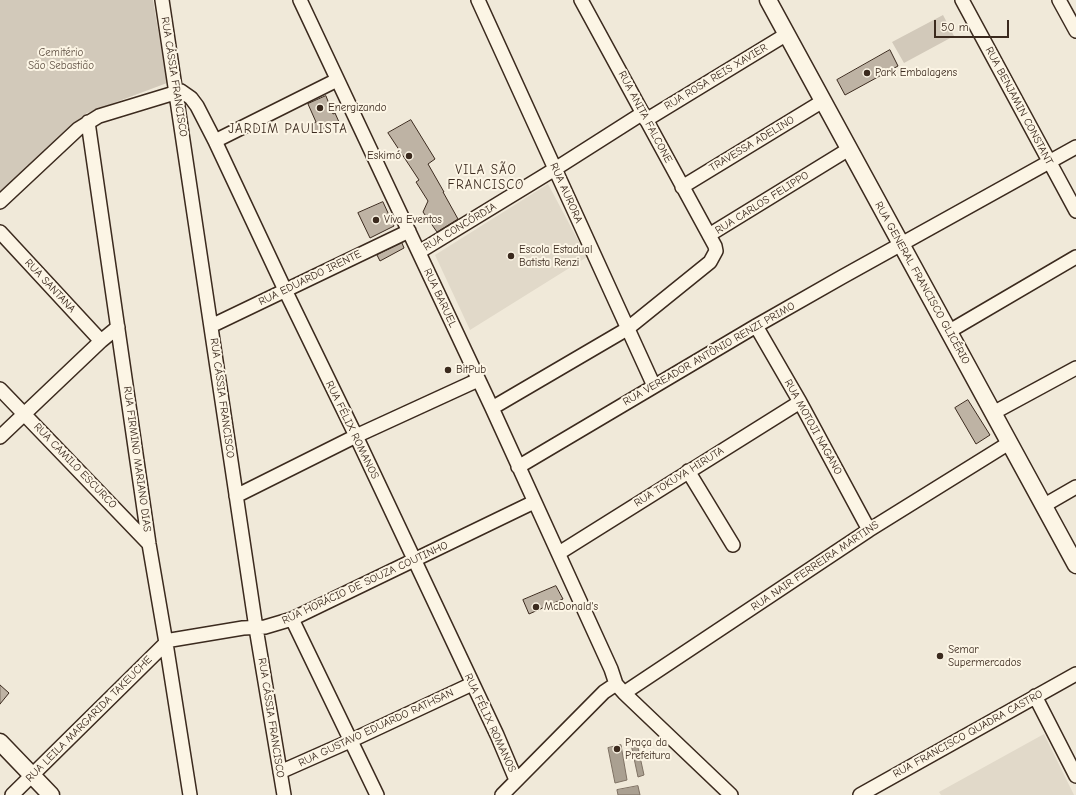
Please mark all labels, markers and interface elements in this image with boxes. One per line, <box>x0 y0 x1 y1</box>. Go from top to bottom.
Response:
scale bar <box>936 12 1011 38</box>
street label: RUA CÁSSIA FRANCISCO <box>158 16 190 138</box>
text: 50 m <box>941 20 969 34</box>
street label: RUA ROSA REIS XAVIER <box>662 41 770 113</box>
street label: RUA BENJAMIN CONSTANT <box>982 45 1056 167</box>
park label: Cemitério São Sebastião <box>28 46 94 72</box>
place label: Park Embalagens <box>875 66 957 80</box>
marker: Park Embalagens <box>862 68 872 78</box>
street label: RUA ANITA FALCONE <box>615 69 675 165</box>
place label: Energizando <box>328 101 387 115</box>
marker: Energizando <box>315 103 325 113</box>
street label: TRAVESSA ADELINO <box>707 113 797 175</box>
district label: JARDIM PAULISTA <box>228 121 348 137</box>
place label: Eskimó <box>367 149 401 163</box>
marker: Eskimó <box>404 151 414 161</box>
street label: RUA AURORA <box>547 161 585 225</box>
district label: VILA SÃO FRANCISCO <box>448 162 524 193</box>
street label: RUA CARLOS FELIPPO <box>713 169 811 237</box>
street label: RUA GENERAL FRANCISCO GLICÉRIO <box>872 199 972 367</box>
street label: RUA CONCÓRDIA <box>421 200 499 254</box>
place label: Viva Eventos <box>384 213 442 227</box>
marker: Viva Eventos <box>371 215 381 225</box>
place label: Escola Estadual Batista Renzi <box>519 243 592 269</box>
street label: RUA EDUARDO IRENTE <box>256 247 364 309</box>
marker: Escola Estadual Batista Renzi <box>506 251 516 261</box>
street label: RUA SANTANA <box>22 256 78 316</box>
street label: RUA BARUEL <box>421 266 459 330</box>
street label: RUA VEREADOR ANTÔNIO RENZI PRIMO <box>621 299 797 409</box>
street label: RUA CÁSSIA FRANCISCO <box>207 337 237 459</box>
place label: BitPub <box>456 363 486 377</box>
marker: BitPub <box>443 365 453 375</box>
street label: RUA MOTOJI NAGANO <box>781 377 845 477</box>
street label: RUA FÉLIX ROMANOS <box>322 379 382 481</box>
street label: RUA FIRMINO MARIANO DIAS <box>120 385 154 533</box>
street label: RUA CAMILO ESCURCO <box>31 420 119 512</box>
street label: RUA TOKUYA HIRUTA <box>632 444 726 510</box>
street label: RUA NAIR FERREIRA MARTINS <box>749 518 881 614</box>
street label: RUA HORÁCIO DE SOUZA COUTINHO <box>280 539 450 627</box>
place label: McDonald's <box>544 600 598 614</box>
marker: McDonald's <box>531 602 541 612</box>
place label: Semar Supermercados <box>948 643 1021 669</box>
marker: Semar Supermercados <box>935 651 945 661</box>
street label: RUA LEILA MARGARIDA TAKEUCHE <box>23 653 155 785</box>
street label: RUA CÁSSIA FRANCISCO <box>255 657 287 779</box>
street label: RUA FÉLIX ROMANOS <box>461 671 519 775</box>
street label: RUA GUSTAVO EDUARDO RATHSAN <box>296 686 456 770</box>
street label: RUA FRANCISCO QUADRA CASTRO <box>891 687 1045 781</box>
place label: Praça da Prefeitura <box>625 736 670 762</box>
marker: Praça da Prefeitura <box>612 744 622 754</box>

